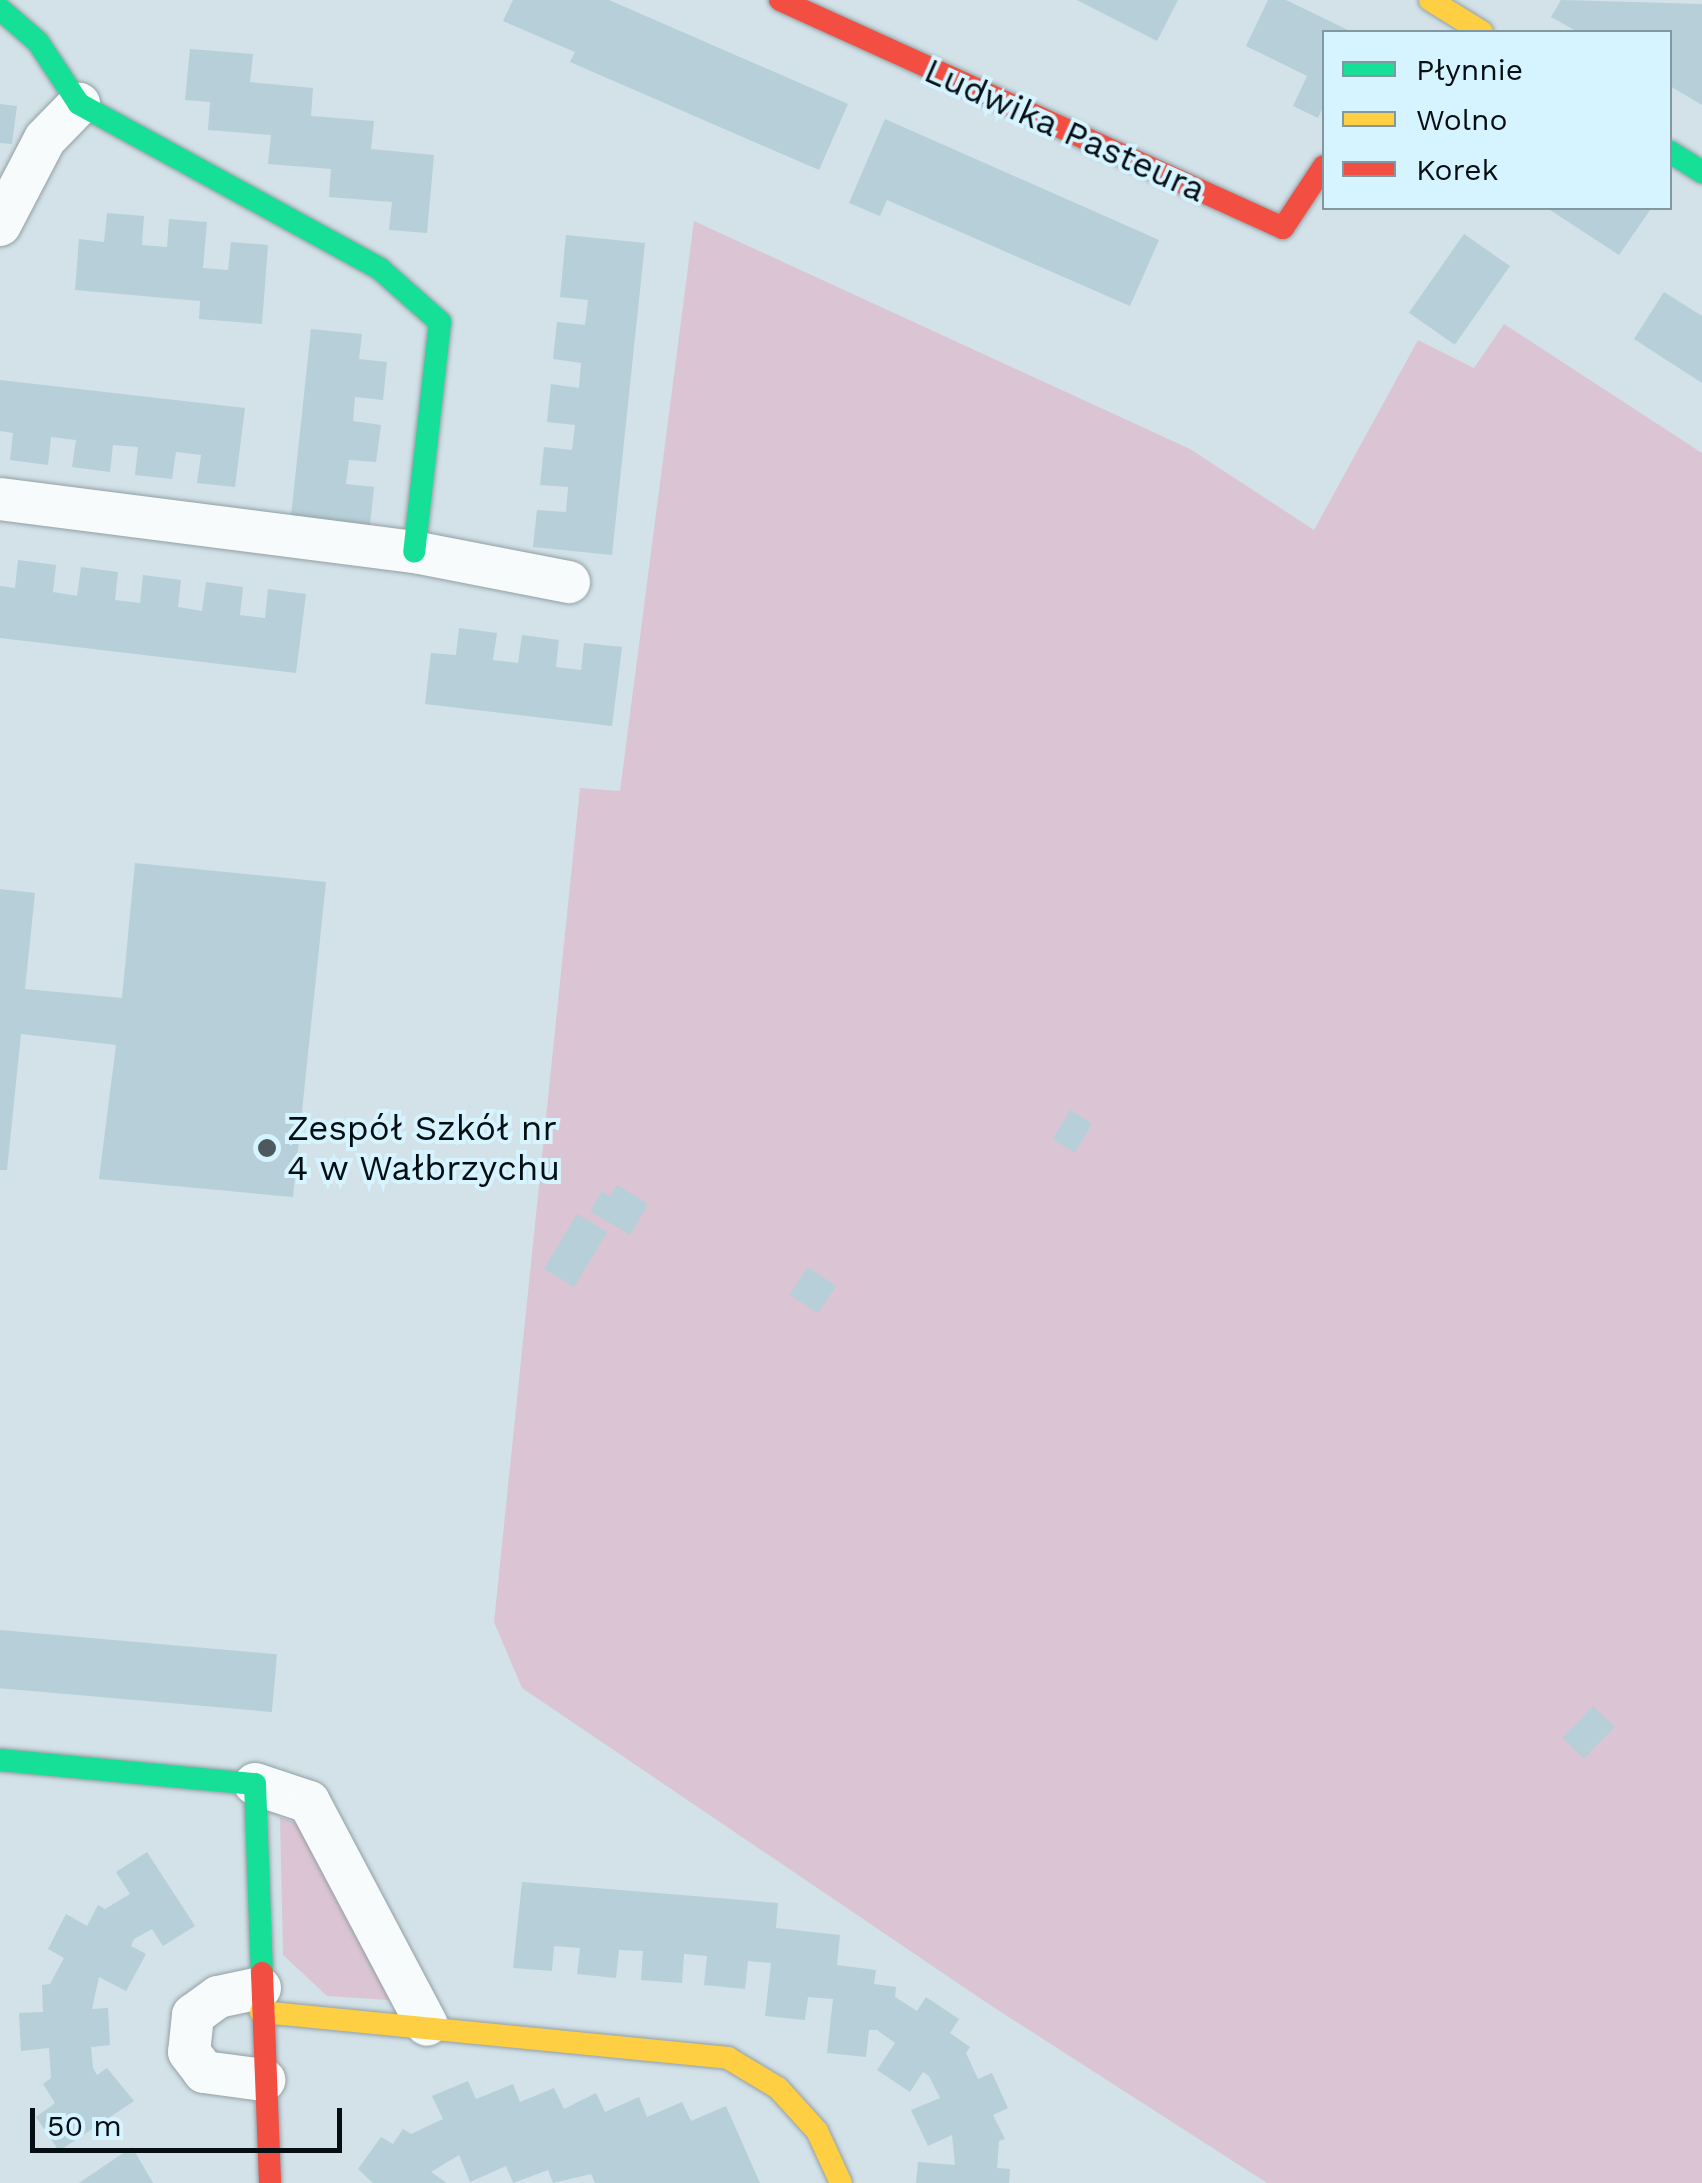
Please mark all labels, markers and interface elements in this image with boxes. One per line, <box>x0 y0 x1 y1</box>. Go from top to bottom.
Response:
legend <box>1322 30 1672 210</box>
street label: Ludwika Pasteura <box>918 49 1212 211</box>
text: Płynnie <box>1416 52 1523 87</box>
text: Wolno <box>1416 102 1508 137</box>
text: Korek <box>1416 152 1499 187</box>
place label: Zespół Szkół nr 4 w Wałbrzychu <box>287 1107 562 1189</box>
marker: Zespół Szkół nr 4 w Wałbrzychu <box>256 1137 278 1159</box>
scale bar <box>35 2088 348 2150</box>
text: 50 m <box>47 2108 122 2143</box>

